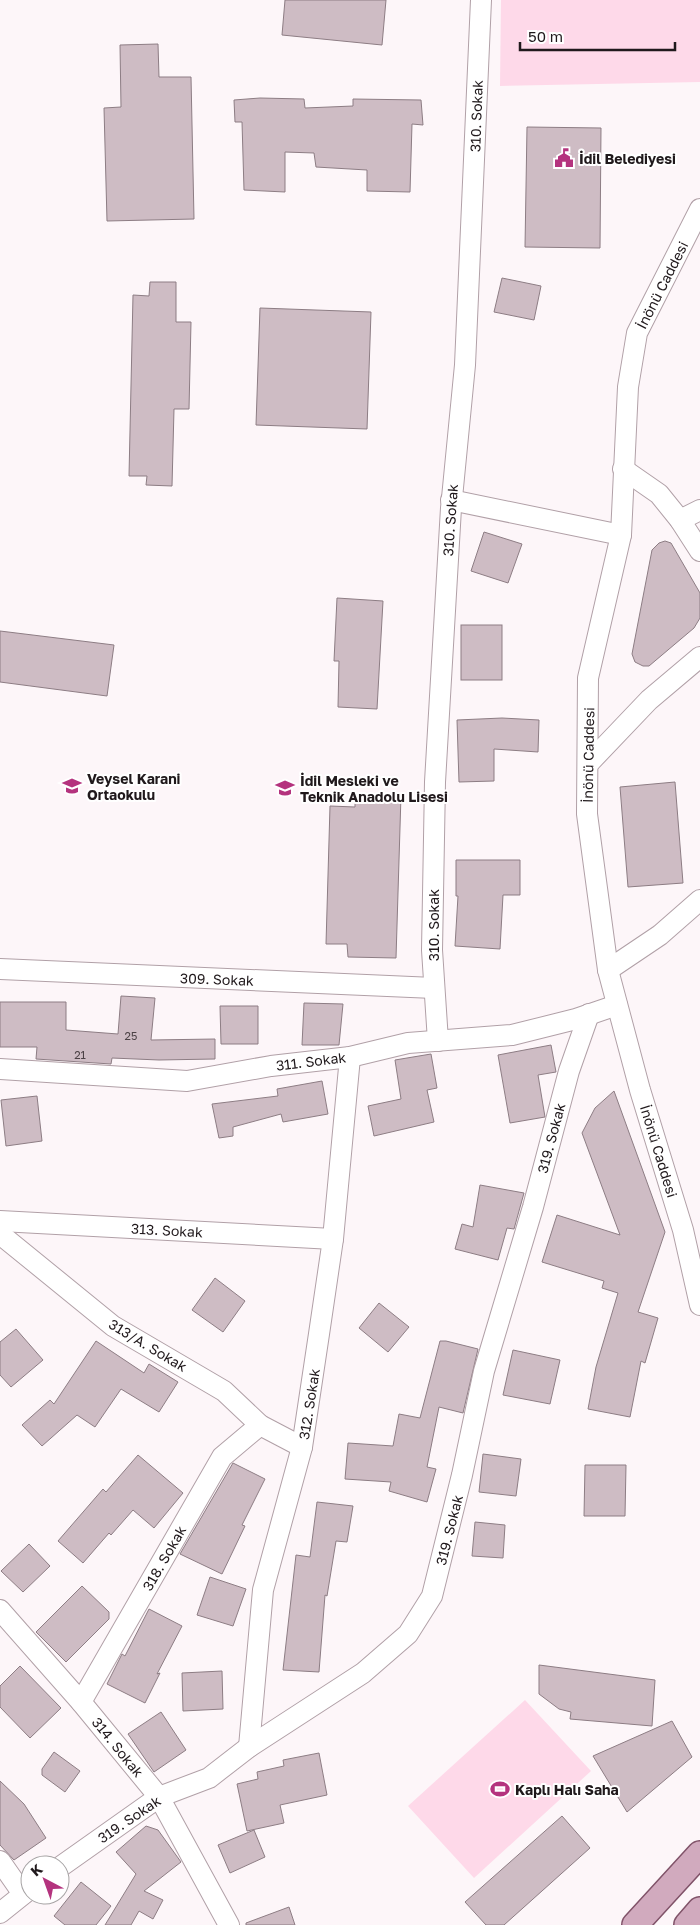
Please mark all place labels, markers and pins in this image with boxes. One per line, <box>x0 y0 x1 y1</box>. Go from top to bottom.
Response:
public building icon: İdil Belediyesi <box>553 147 575 169</box>
place label: İdil Belediyesi <box>579 150 676 167</box>
place label: Veysel Karani Ortaokulu <box>87 770 181 803</box>
place label: İdil Mesleki ve Teknik Anadolu Lisesi <box>300 772 448 805</box>
school or university icon: Veysel Karani Ortaokulu <box>61 775 83 797</box>
school or university icon: İdil Mesleki ve Teknik Anadolu Lisesi <box>274 777 296 799</box>
sports icon: Kaplı Halı Saha <box>489 1778 511 1800</box>
place label: Kaplı Halı Saha <box>515 1781 619 1798</box>

